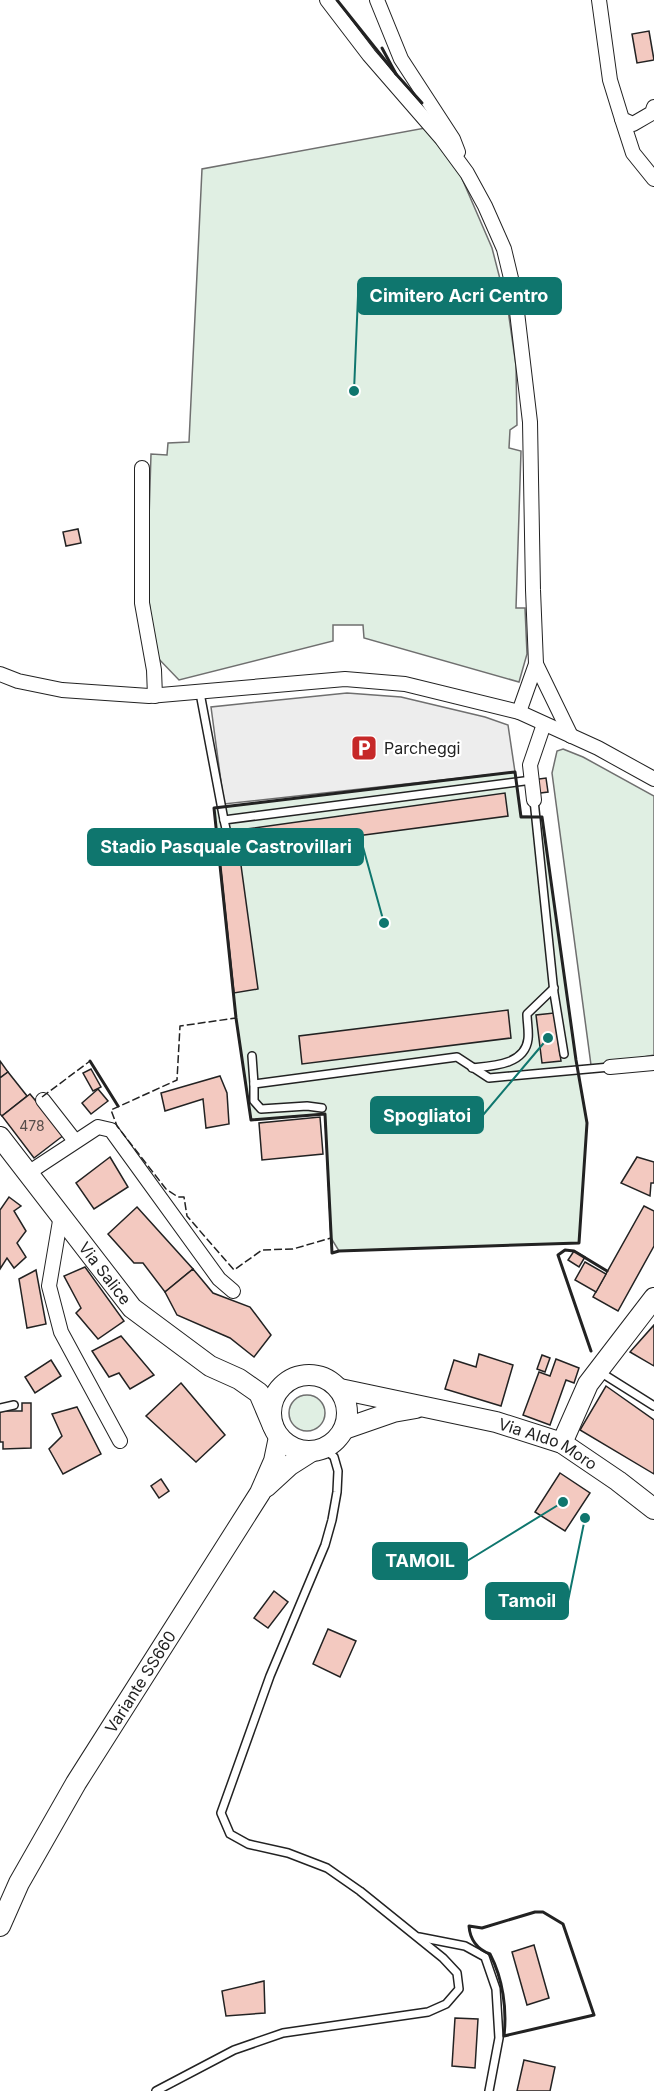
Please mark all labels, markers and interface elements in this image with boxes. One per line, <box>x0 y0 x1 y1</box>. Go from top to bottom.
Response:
callout: Cimitero Acri Centro <box>358 278 561 314</box>
text: Cimitero Acri Centro <box>370 285 548 306</box>
parking icon: Parcheggi <box>349 733 379 763</box>
place label: Parcheggi <box>384 738 460 758</box>
callout: Stadio Pasquale Castrovillari <box>88 829 363 865</box>
text: Stadio Pasquale Castrovillari <box>100 836 352 857</box>
callout: Spogliatoi <box>371 1097 483 1133</box>
text: Spogliatoi <box>383 1105 471 1126</box>
house number: 478 <box>19 1117 45 1134</box>
street label: Via Salice <box>75 1238 136 1309</box>
street label: Via Aldo Moro <box>496 1413 601 1474</box>
callout: TAMOIL <box>373 1543 467 1579</box>
text: TAMOIL <box>385 1550 455 1571</box>
callout: Tamoil <box>486 1583 568 1619</box>
text: Tamoil <box>498 1590 556 1611</box>
street label: Variante SS660 <box>100 1627 180 1737</box>

